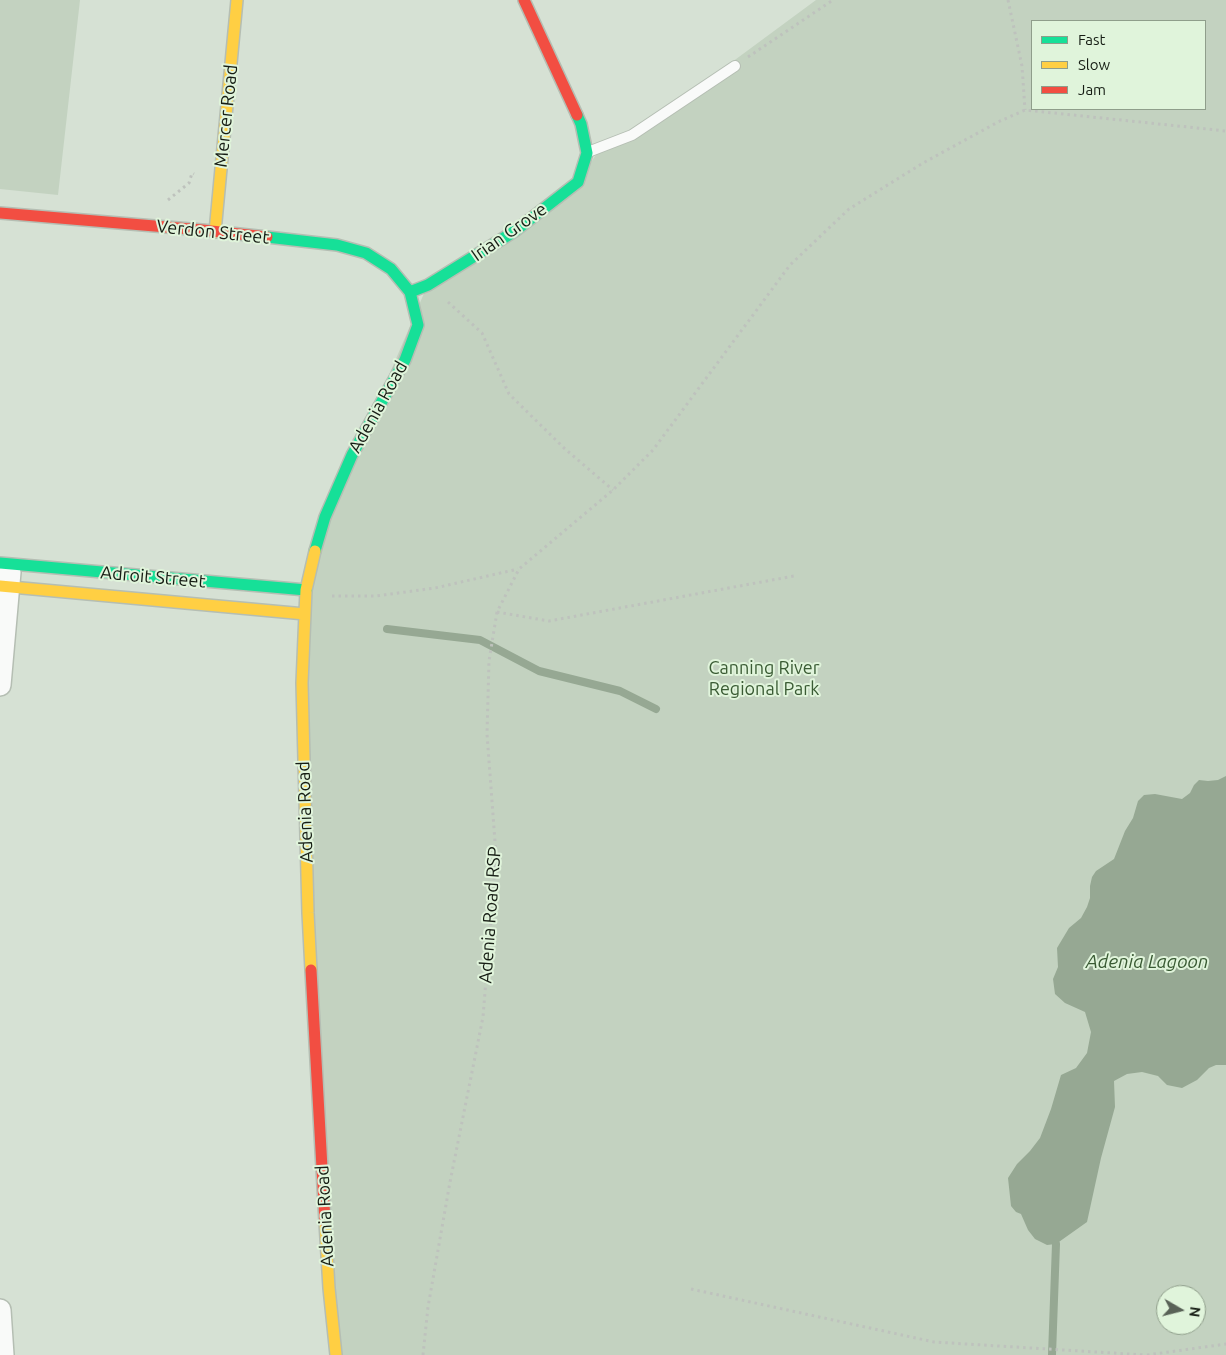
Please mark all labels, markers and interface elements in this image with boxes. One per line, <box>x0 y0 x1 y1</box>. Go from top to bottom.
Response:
legend <box>1031 20 1206 110</box>
text: Fast <box>1078 31 1105 48</box>
text: Slow <box>1078 56 1110 73</box>
street label: Mercer Road <box>210 64 242 168</box>
text: Jam <box>1078 81 1106 98</box>
street label: Irian Grove <box>467 198 551 266</box>
street label: Verdon Street <box>156 215 270 249</box>
street label: Adenia Road <box>344 357 412 457</box>
street label: Adroit Street <box>100 562 206 592</box>
park label: Canning River Regional Park <box>708 657 820 700</box>
street label: Adenia Road <box>292 761 318 863</box>
street label: Adenia Road RSP <box>474 846 506 984</box>
water label: Adenia Lagoon <box>1086 951 1208 973</box>
street label: Adenia Road <box>312 1165 338 1267</box>
north arrow <box>1156 1285 1206 1335</box>
text: N <box>1186 1306 1204 1318</box>

